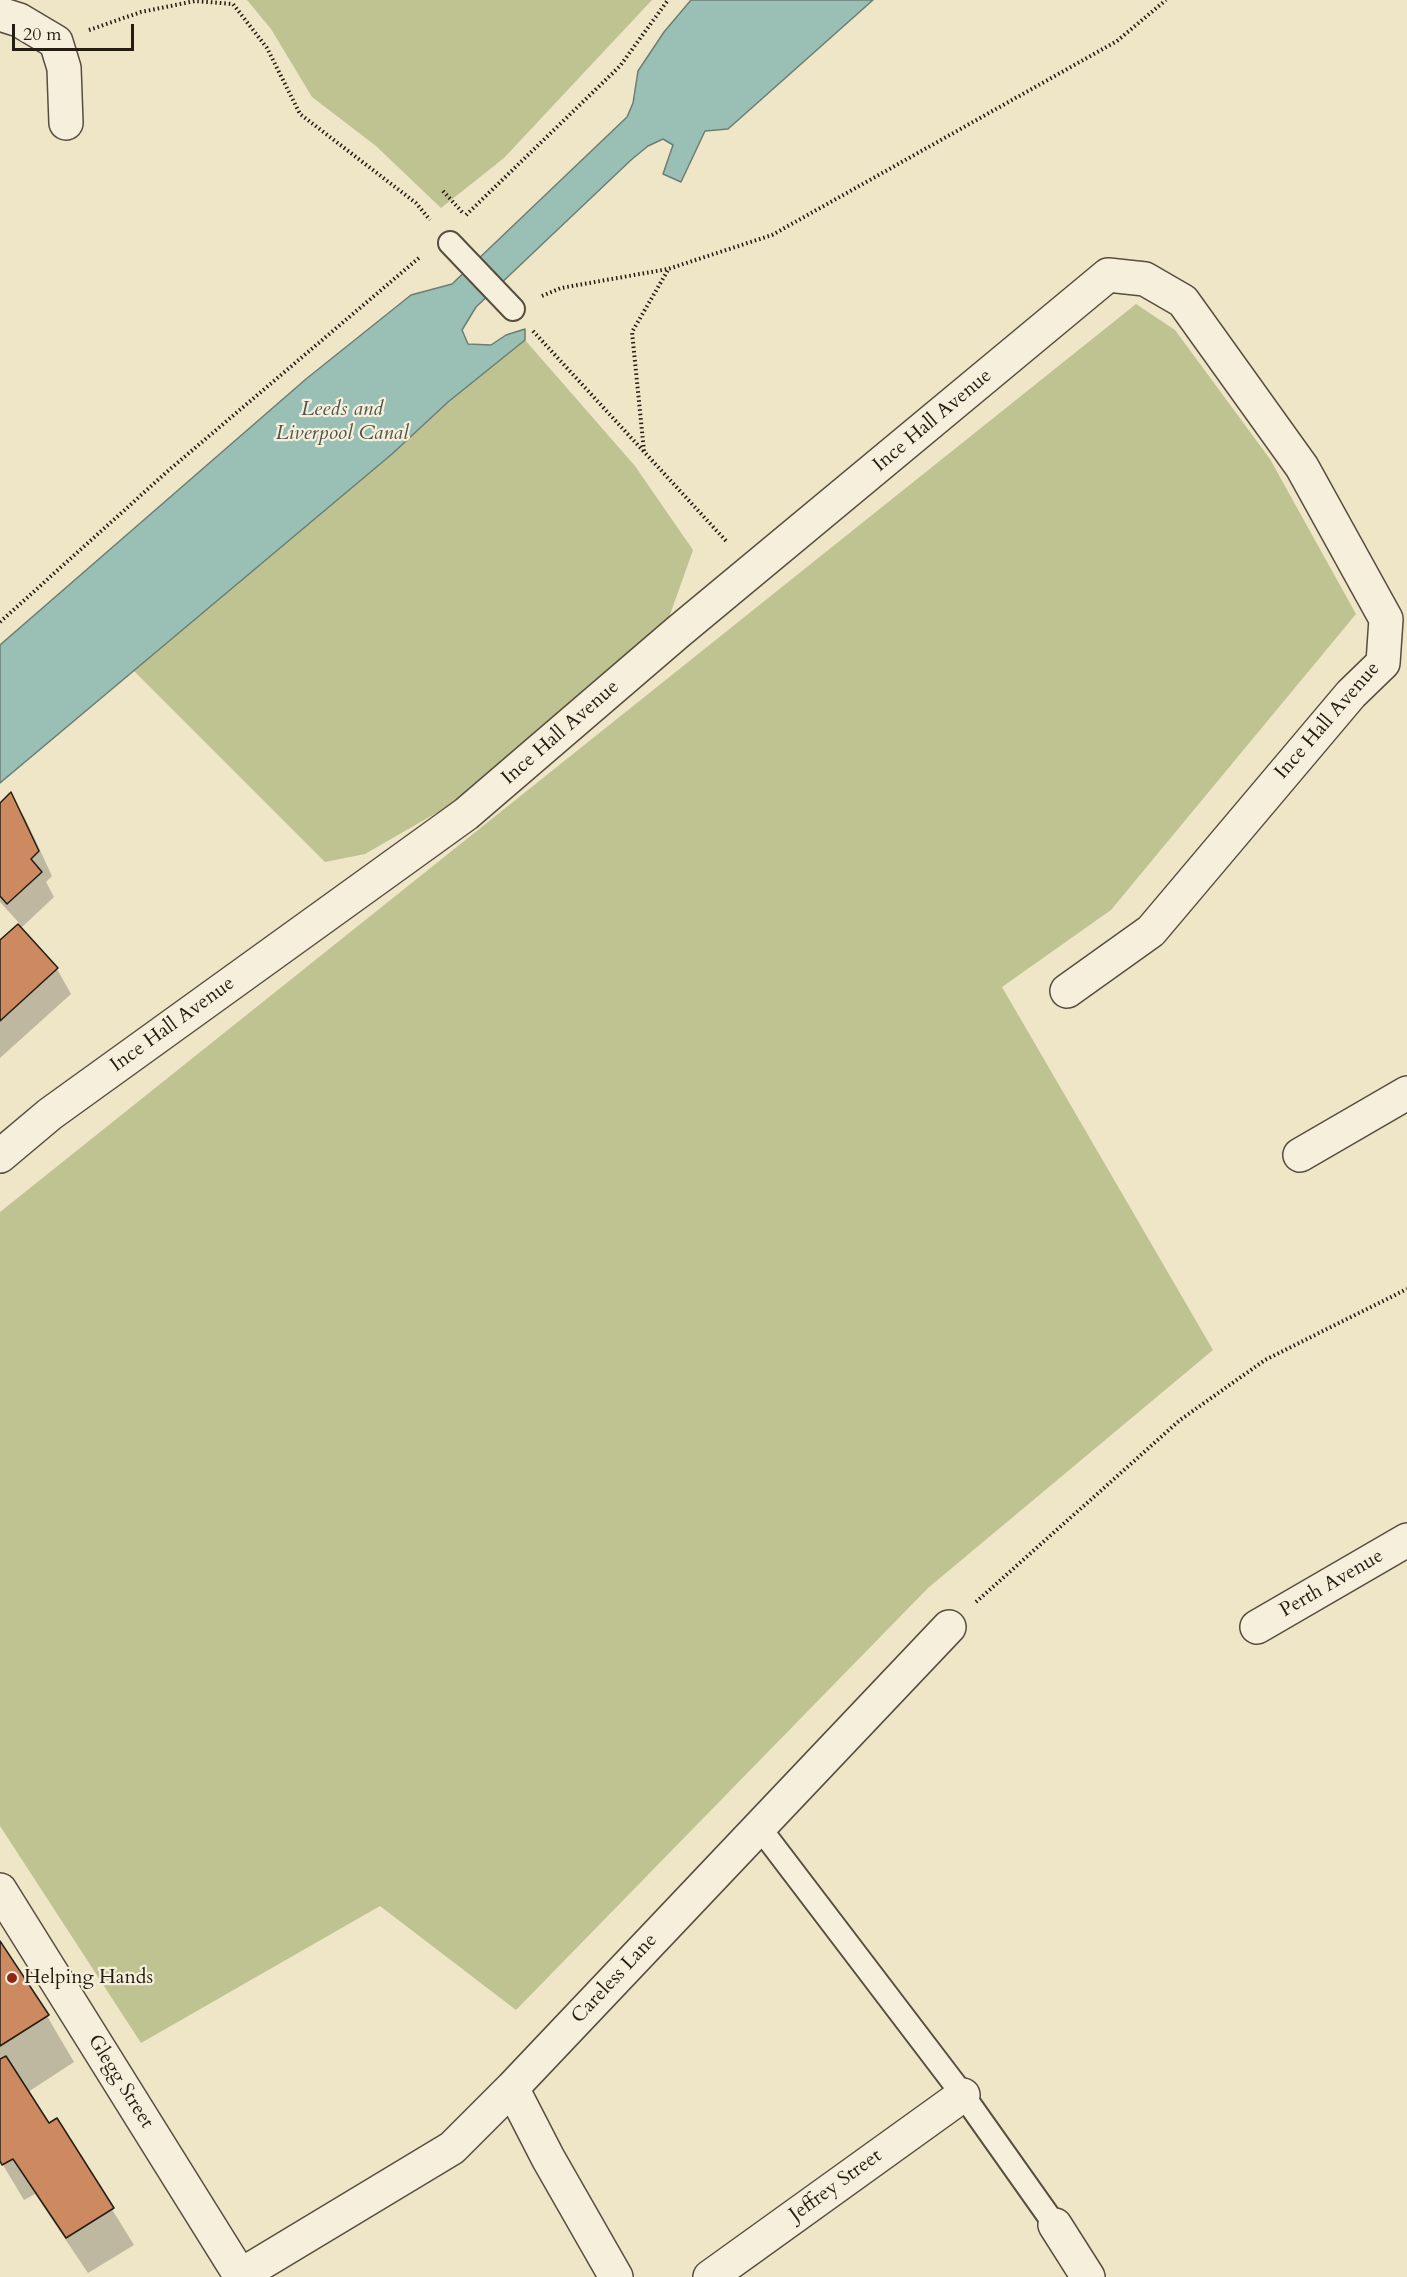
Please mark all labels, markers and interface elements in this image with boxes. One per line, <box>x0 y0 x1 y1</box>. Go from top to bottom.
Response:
scale bar <box>15 12 136 50</box>
text: 20 m <box>23 22 62 47</box>
street label: Ince Hall Avenue <box>869 364 997 478</box>
water label: Leeds and Liverpool Canal <box>275 397 409 447</box>
street label: Ince Hall Avenue <box>1271 657 1385 785</box>
street label: Ince Hall Avenue <box>497 676 625 790</box>
street label: Ince Hall Avenue <box>106 972 240 1078</box>
street label: Perth Avenue <box>1276 1545 1388 1623</box>
street label: Careless Lane <box>567 1929 663 2029</box>
place label: Helping Hands <box>24 1966 153 1990</box>
marker: Helping Hands <box>5 1971 19 1985</box>
street label: Glegg Street <box>82 2031 158 2133</box>
street label: Jeffrey Street <box>785 2144 887 2228</box>

